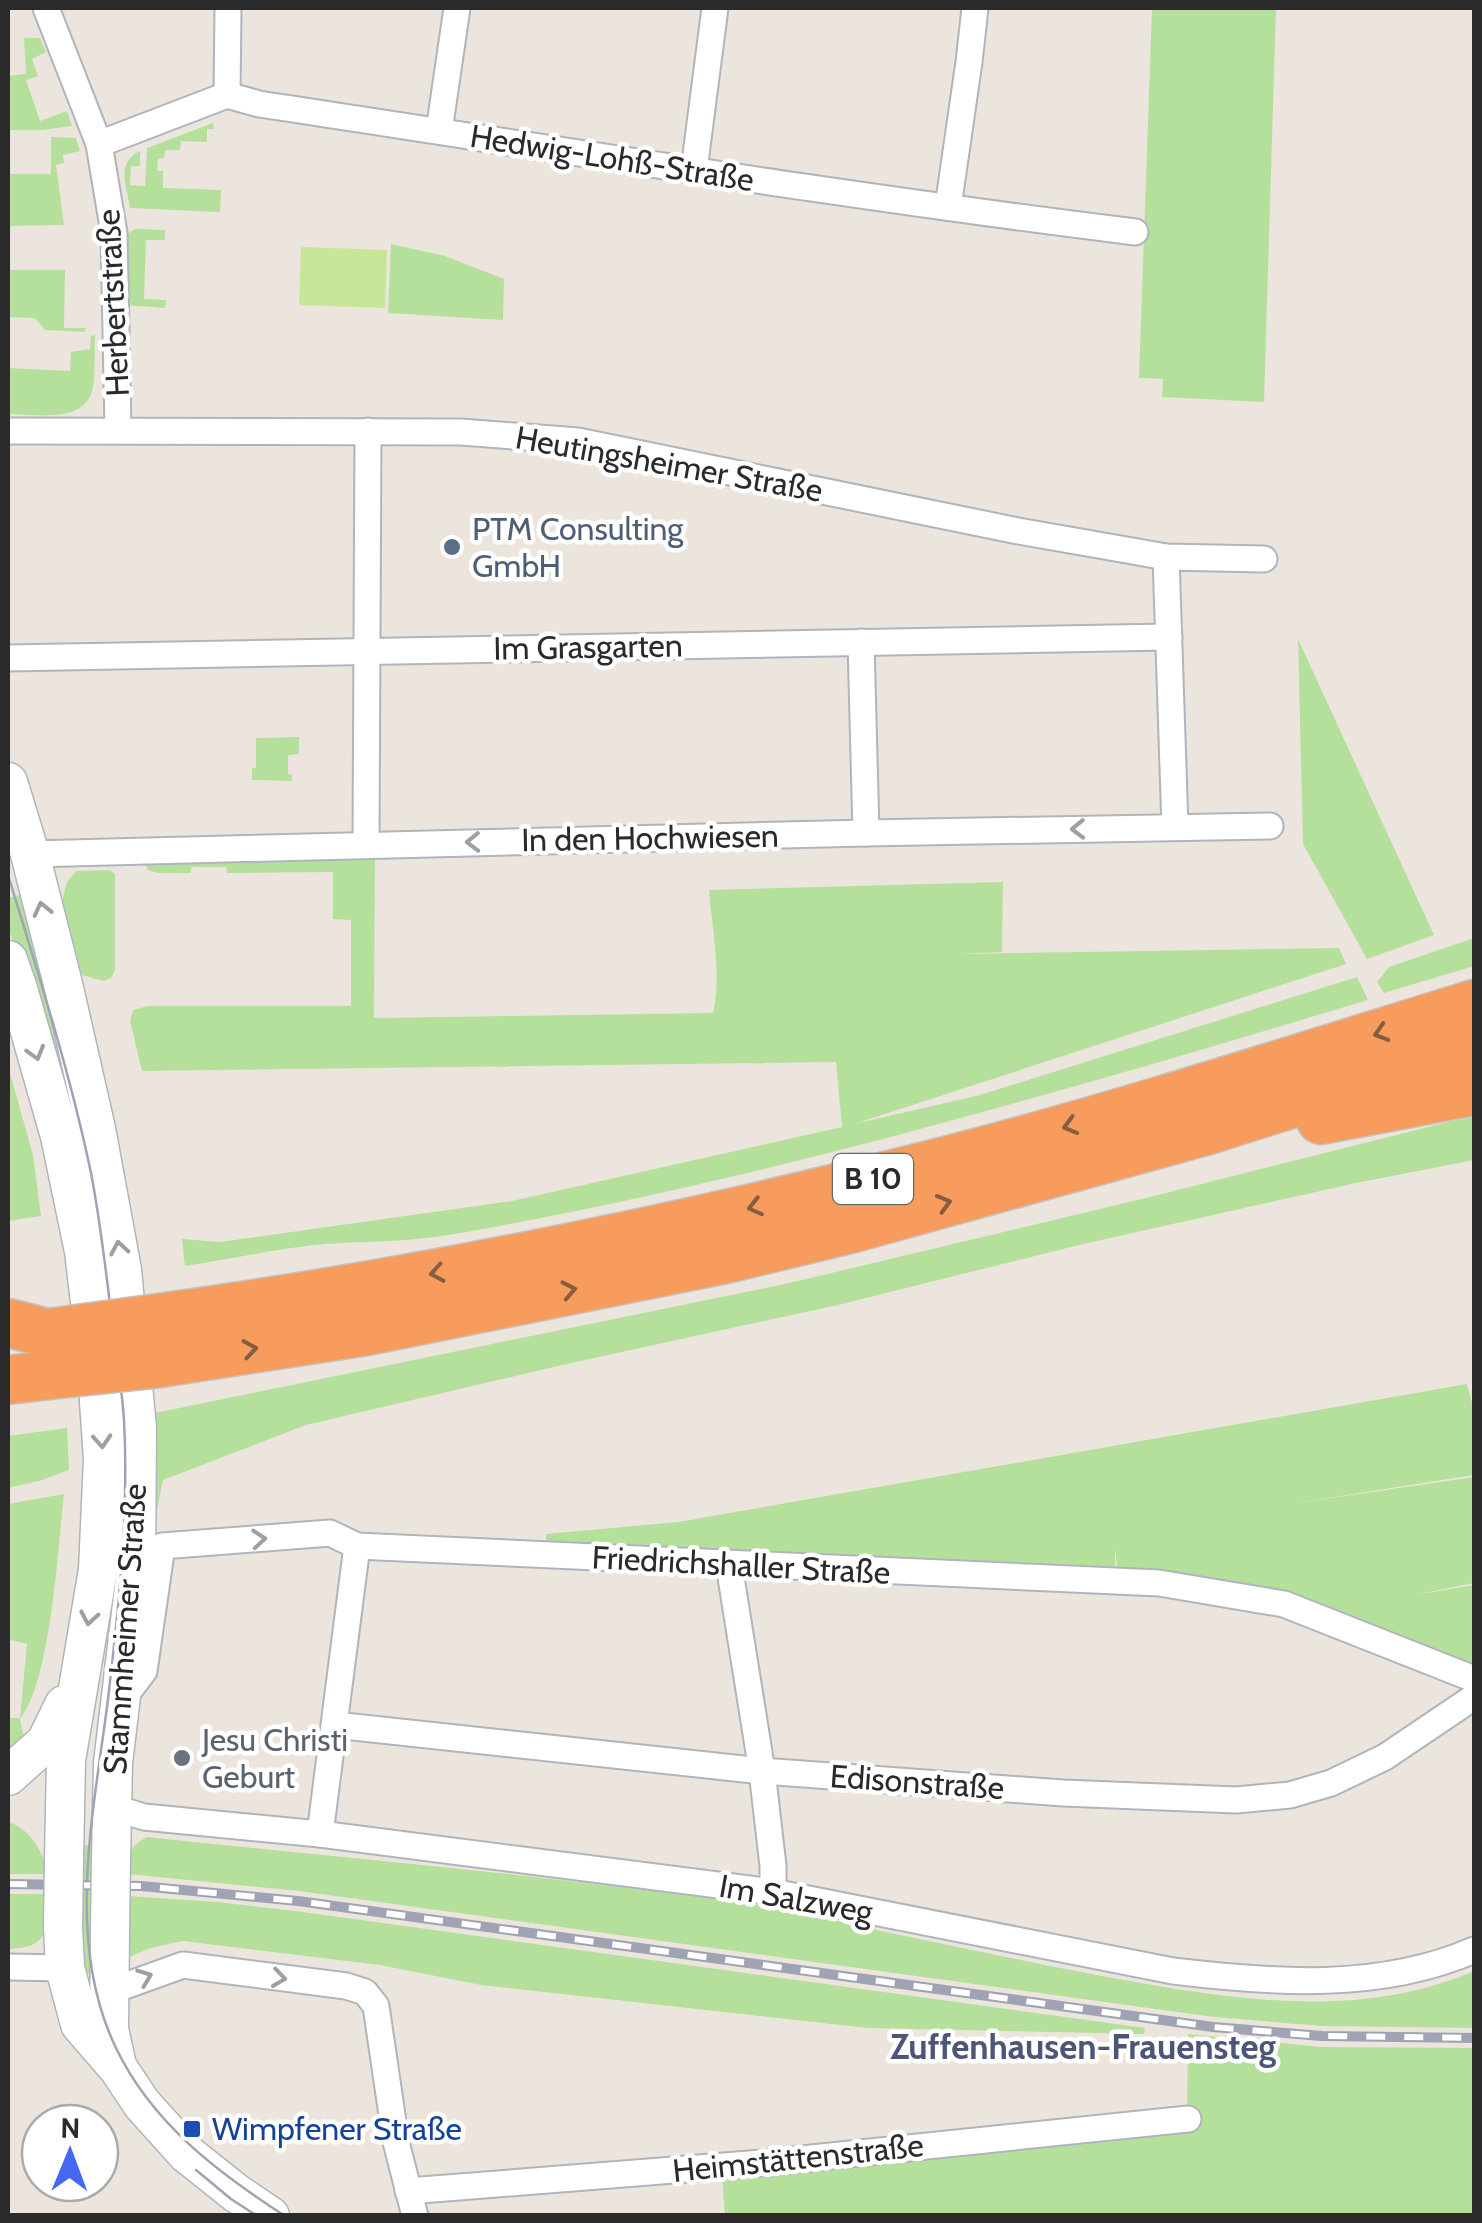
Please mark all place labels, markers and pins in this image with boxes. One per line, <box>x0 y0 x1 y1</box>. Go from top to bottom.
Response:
place label: PTM Consulting GmbH <box>472 509 684 585</box>
marker: PTM Consulting GmbH <box>441 536 463 558</box>
place label: Jesu Christi Geburt <box>201 1720 348 1796</box>
marker: Jesu Christi Geburt <box>171 1747 193 1769</box>
place label: Wimpfener Straße <box>212 2109 462 2148</box>
marker: Wimpfener Straße <box>181 2118 203 2140</box>

